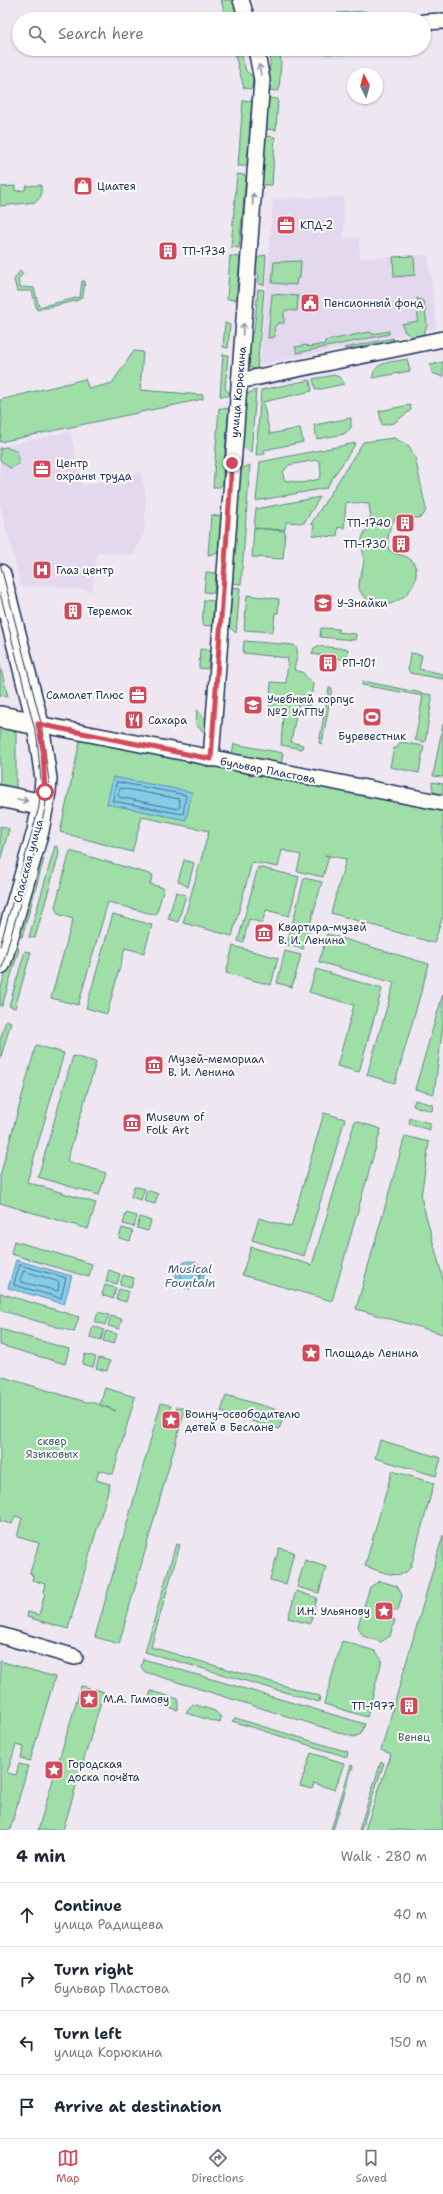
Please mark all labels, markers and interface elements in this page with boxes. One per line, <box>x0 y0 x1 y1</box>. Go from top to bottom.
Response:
search box <box>12 12 431 56</box>
icon: search <box>26 23 48 45</box>
text: Search here <box>58 24 144 44</box>
one-way arrow <box>256 64 264 77</box>
north arrow <box>347 68 383 104</box>
shop icon: Циатея <box>72 175 94 197</box>
place label: Циатея <box>97 179 136 194</box>
one-way arrow <box>249 193 256 206</box>
office icon: КПД-2 <box>275 214 297 236</box>
place label: КПД-2 <box>300 218 333 233</box>
building icon: ТП-1734 <box>157 240 179 262</box>
place label: ТП-1734 <box>182 244 226 259</box>
public building icon: Пенсионный фонд <box>299 292 321 314</box>
place label: Пенсионный фонд <box>324 296 423 311</box>
one-way arrow <box>239 323 246 336</box>
street label: улица Корюкина <box>227 346 250 438</box>
route end <box>223 454 241 472</box>
place label: Центр охраны труда <box>56 456 132 484</box>
office icon: Центр охраны труда <box>31 458 53 480</box>
building icon: ТП-1740 <box>394 512 416 534</box>
place label: ТП-1740 <box>347 516 391 531</box>
building icon: ТП-1730 <box>390 533 412 555</box>
place label: ТП-1730 <box>343 537 387 552</box>
hospital icon: Глаз центр <box>31 559 53 581</box>
place label: Глаз центр <box>56 563 114 578</box>
school or university icon: У-Знайки <box>312 592 334 614</box>
place label: У-Знайки <box>337 596 388 611</box>
building icon: Теремок <box>62 600 84 622</box>
place label: Теремок <box>87 604 132 619</box>
building icon: РП-101 <box>317 652 339 674</box>
place label: РП-101 <box>342 656 376 671</box>
office icon: Самолет Плюс <box>127 684 149 706</box>
place label: Самолет Плюс <box>46 688 124 703</box>
place label: Учебный корпус №2 УлГПУ <box>267 692 355 720</box>
school or university icon: Учебный корпус №2 УлГПУ <box>242 694 264 716</box>
sports icon: Буревестник <box>361 706 383 728</box>
restaurant icon: Сахара <box>123 709 145 731</box>
place label: Сахара <box>148 713 187 728</box>
place label: Буревестник <box>338 729 406 744</box>
street label: бульвар Пластова <box>219 754 317 787</box>
route start <box>36 783 54 801</box>
one-way arrow <box>15 797 28 805</box>
street label: Спасская улица <box>10 818 47 904</box>
place label: Квартира-музей В. И. Ленина <box>278 920 367 948</box>
museum icon: Квартира-музей В. И. Ленина <box>253 922 275 944</box>
place label: Музей-мемориал В. И. Ленина <box>168 1052 264 1080</box>
museum icon: Музей-мемориал В. И. Ленина <box>143 1054 165 1076</box>
place label: Museum of Folk Art <box>146 1110 205 1138</box>
museum icon: Museum of Folk Art <box>121 1112 143 1134</box>
water label: Musical Fountain <box>165 1261 215 1291</box>
place icon: Площадь Ленина <box>300 1342 322 1364</box>
place label: Площадь Ленина <box>325 1346 418 1361</box>
place label: Воину-освободителю детей в Беслане <box>185 1407 300 1435</box>
place icon: Воину-освободителю детей в Беслане <box>160 1409 182 1431</box>
park label: сквер Языковых <box>26 1434 78 1462</box>
place icon: И.Н. Ульянову <box>373 1600 395 1622</box>
place label: И.Н. Ульянову <box>297 1604 370 1619</box>
place icon: М.А. Гимову <box>78 1688 100 1710</box>
place label: М.А. Гимову <box>103 1692 169 1707</box>
building icon: ТП-1977 <box>398 1695 420 1717</box>
place label: ТП-1977 <box>351 1699 395 1714</box>
park label: Венец <box>398 1730 430 1745</box>
place label: Городская доска почёта <box>68 1757 140 1785</box>
place icon: Городская доска почёта <box>43 1759 65 1781</box>
text: 4 min <box>16 1845 66 1867</box>
text: Walk · 280 m <box>341 1848 427 1865</box>
text: Continue <box>54 1896 122 1916</box>
icon: ahead <box>16 1904 38 1926</box>
text: 40 m <box>393 1906 427 1923</box>
text: улица Радищева <box>54 1916 163 1933</box>
text: Turn right <box>54 1960 134 1980</box>
icon: right <box>16 1968 38 1990</box>
text: 90 m <box>393 1970 427 1987</box>
text: бульвар Пластова <box>54 1980 169 1997</box>
text: Turn left <box>54 2024 122 2044</box>
icon: left <box>16 2032 38 2054</box>
text: 150 m <box>389 2034 427 2051</box>
text: улица Корюкина <box>54 2044 162 2061</box>
icon: arrive <box>16 2096 38 2118</box>
text: Arrive at destination <box>54 2097 222 2117</box>
tab: Map <box>56 2147 80 2186</box>
tab: Directions <box>191 2147 244 2186</box>
tab: Saved <box>356 2147 387 2186</box>

